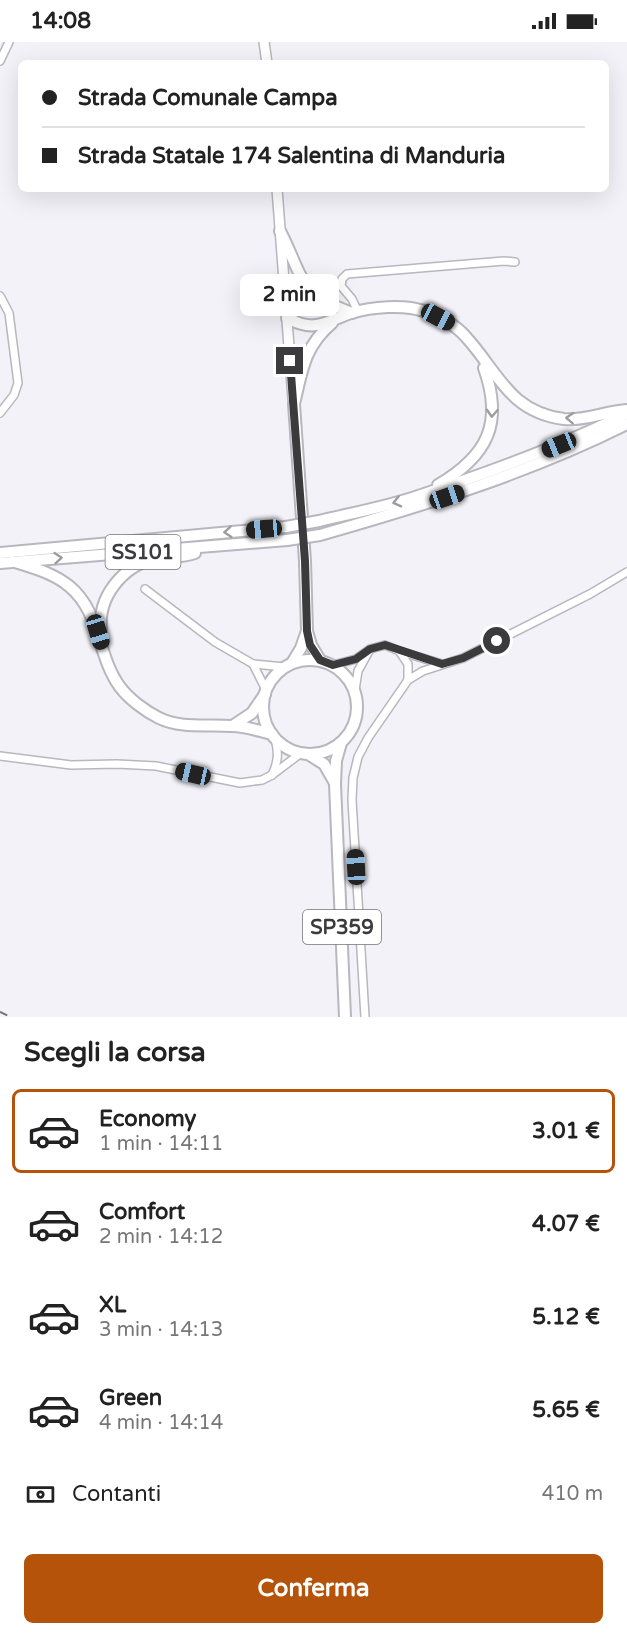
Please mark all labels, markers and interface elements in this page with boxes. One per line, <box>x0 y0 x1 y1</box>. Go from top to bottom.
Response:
text: 14:08 <box>30 8 91 34</box>
text: Strada Comunale Campa <box>78 85 338 111</box>
text: Strada Statale 174 Salentina di Manduria <box>78 143 505 169</box>
callout: 2 min <box>240 274 340 316</box>
text: 2 min <box>263 283 316 307</box>
car <box>418 301 458 333</box>
route end <box>276 347 303 374</box>
one-way arrow <box>485 409 498 418</box>
one-way arrow <box>565 411 574 424</box>
car <box>539 430 579 460</box>
car <box>427 483 467 511</box>
one-way arrow <box>392 494 402 507</box>
car <box>245 518 283 540</box>
one-way arrow <box>224 525 233 538</box>
road number: SS101 <box>106 535 180 569</box>
one-way arrow <box>54 552 63 565</box>
car <box>84 612 112 652</box>
route start <box>483 627 510 654</box>
car <box>173 761 213 787</box>
car <box>346 849 366 885</box>
road number: SP359 <box>303 910 381 944</box>
text: Scegli la corsa <box>24 1036 206 1069</box>
icon: car <box>27 1104 81 1158</box>
text: Economy <box>99 1106 196 1132</box>
text: 3.01 € <box>532 1118 600 1144</box>
text: 1 min · 14:11 <box>99 1132 223 1156</box>
icon: car <box>27 1197 81 1251</box>
text: Comfort <box>99 1199 185 1225</box>
text: 4.07 € <box>532 1211 600 1237</box>
text: 2 min · 14:12 <box>99 1225 223 1249</box>
icon: car <box>27 1290 81 1344</box>
text: XL <box>99 1292 126 1318</box>
text: 5.12 € <box>532 1304 600 1330</box>
text: 3 min · 14:13 <box>99 1318 223 1342</box>
icon: car <box>27 1383 81 1437</box>
text: Green <box>99 1385 162 1411</box>
text: 5.65 € <box>532 1397 600 1423</box>
text: 4 min · 14:14 <box>99 1411 223 1435</box>
icon: cash <box>24 1478 57 1511</box>
text: Contanti <box>72 1481 161 1507</box>
text: 410 m <box>542 1482 603 1506</box>
button: Conferma <box>24 1554 603 1623</box>

